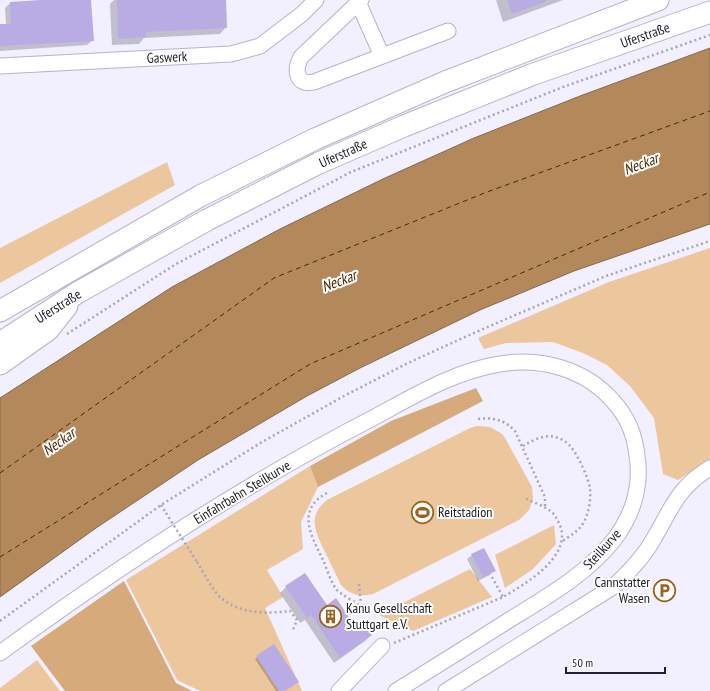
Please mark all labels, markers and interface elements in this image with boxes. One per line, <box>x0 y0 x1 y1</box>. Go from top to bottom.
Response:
street label: Uferstraße <box>618 18 672 52</box>
street label: Gaswerk <box>146 47 188 67</box>
street label: Uferstraße <box>316 134 370 172</box>
water label: Neckar <box>621 148 663 179</box>
water label: Neckar <box>319 265 361 296</box>
street label: Uferstraße <box>32 285 85 327</box>
water label: Neckar <box>39 423 80 460</box>
street label: Einfahrbahn Steilkurve <box>190 456 294 528</box>
sports icon: Reitstadion <box>409 499 435 525</box>
place label: Reitstadion <box>438 503 492 521</box>
street label: Steilkurve <box>579 525 625 573</box>
place label: Cannstatter Wasen <box>594 573 650 607</box>
parking icon: Cannstatter Wasen <box>652 577 678 603</box>
place label: Kanu Gesellschaft Stuttgart e.V. <box>346 599 432 633</box>
building icon: Kanu Gesellschaft Stuttgart e.V. <box>317 603 343 629</box>
scale bar <box>566 649 665 675</box>
text: 50 m <box>572 655 593 670</box>

